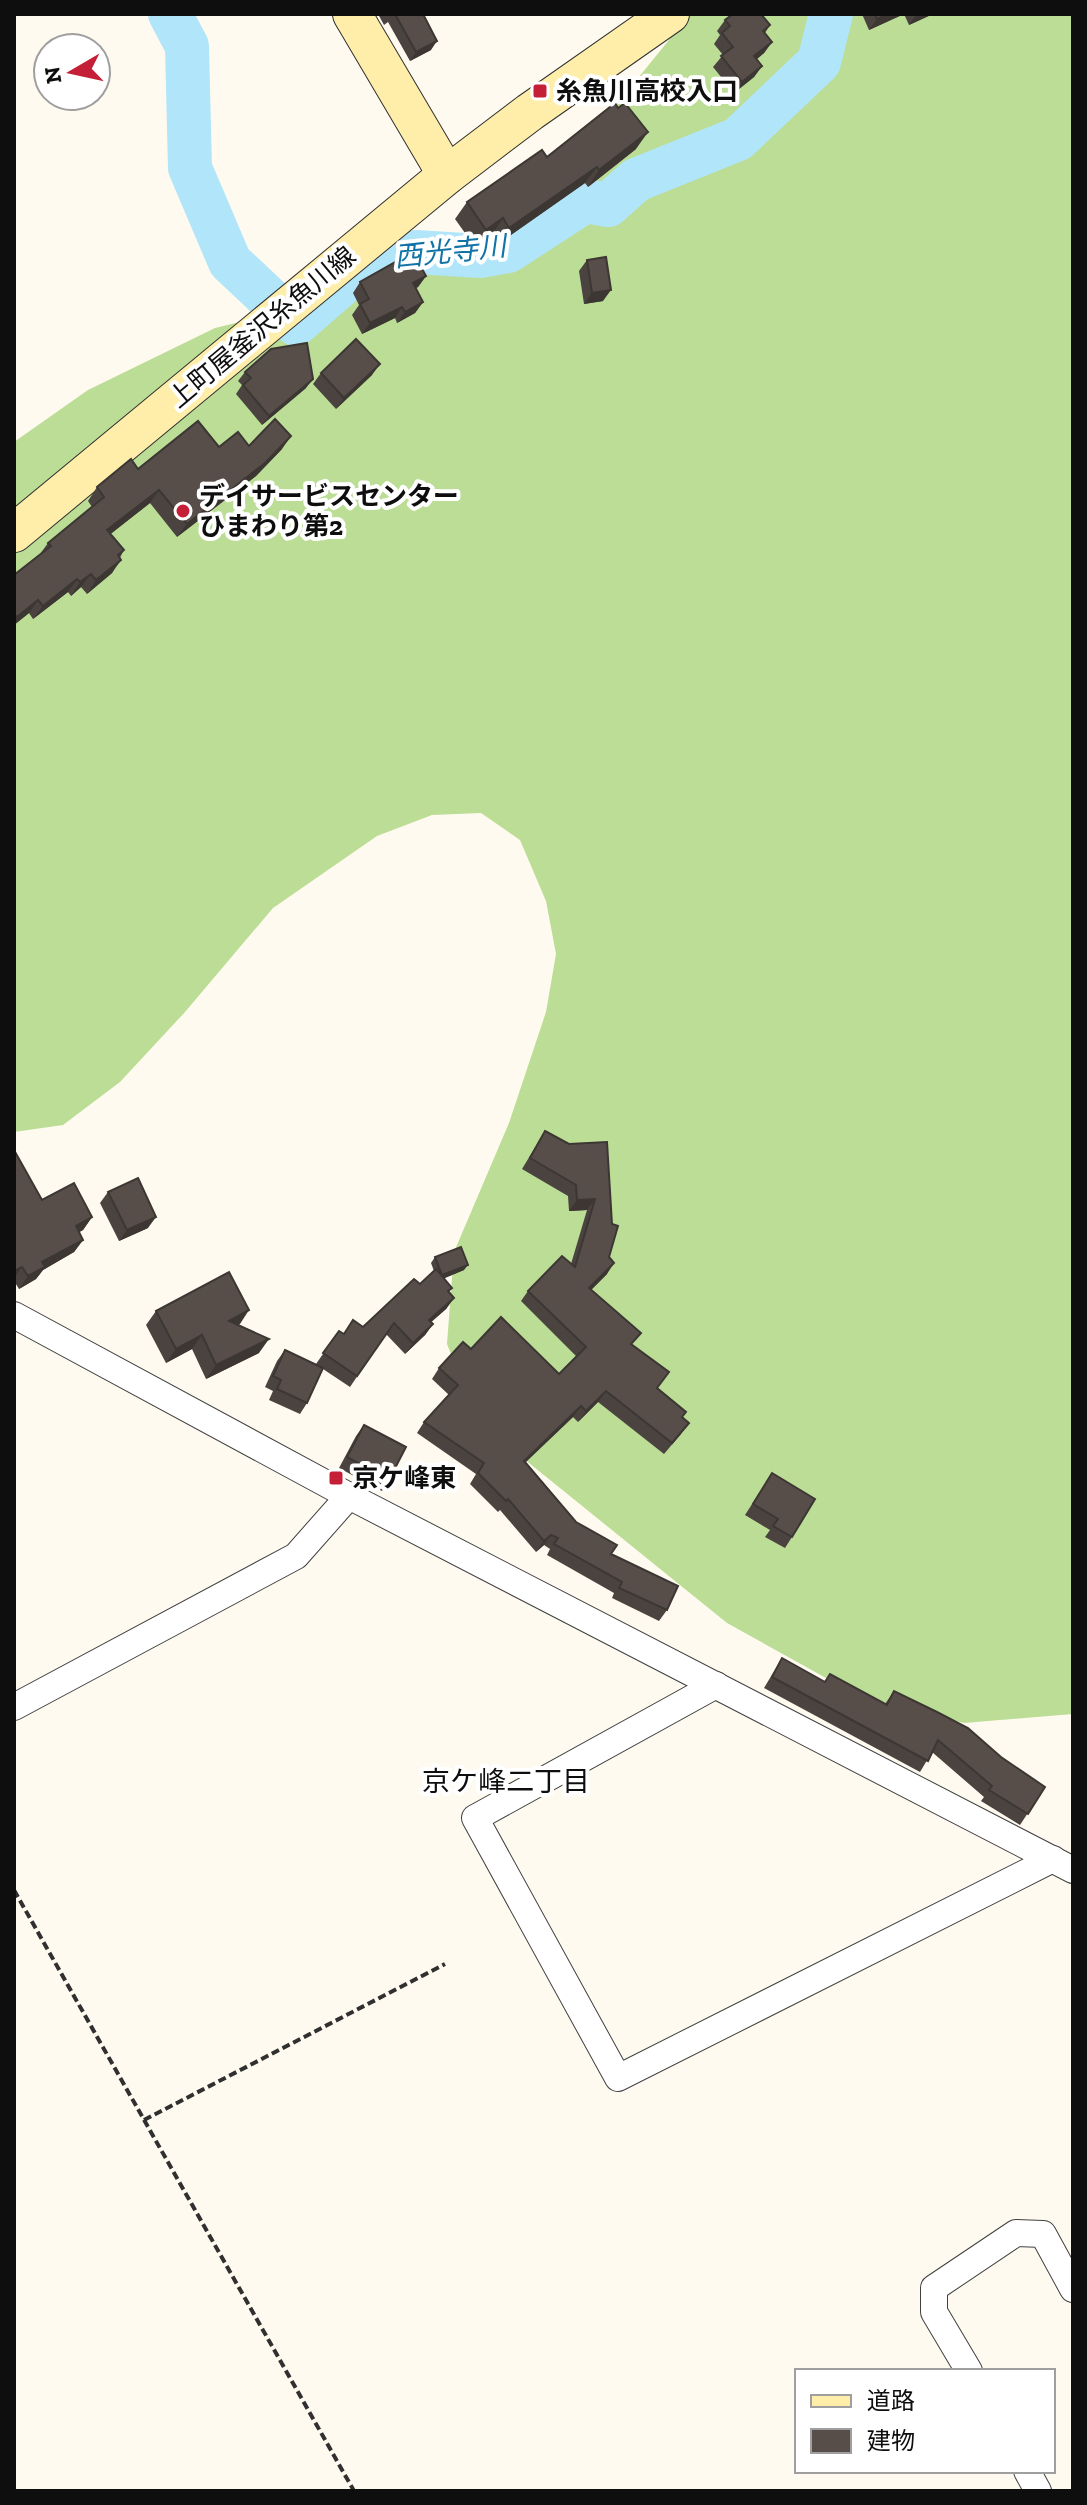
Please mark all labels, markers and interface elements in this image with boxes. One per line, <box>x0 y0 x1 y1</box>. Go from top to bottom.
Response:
north arrow <box>32 32 112 112</box>
text: N <box>38 64 67 85</box>
place label: 糸魚川高校入口 <box>556 75 738 107</box>
marker: 糸魚川高校入口 <box>531 82 549 100</box>
water label: 西光寺川 <box>393 229 510 274</box>
street label: 上町屋釜沢糸魚川線 <box>162 240 362 414</box>
place label: デイサービスセンター ひまわり第2 <box>199 480 459 542</box>
marker: デイサービスセンター ひまわり第2 <box>174 502 192 520</box>
place label: 京ケ峰東 <box>352 1462 456 1494</box>
marker: 京ケ峰東 <box>327 1469 345 1487</box>
district label: 京ケ峰二丁目 <box>422 1765 590 1798</box>
legend <box>795 2369 1055 2473</box>
text: 道路 <box>867 2386 915 2415</box>
text: 建物 <box>867 2426 915 2455</box>

